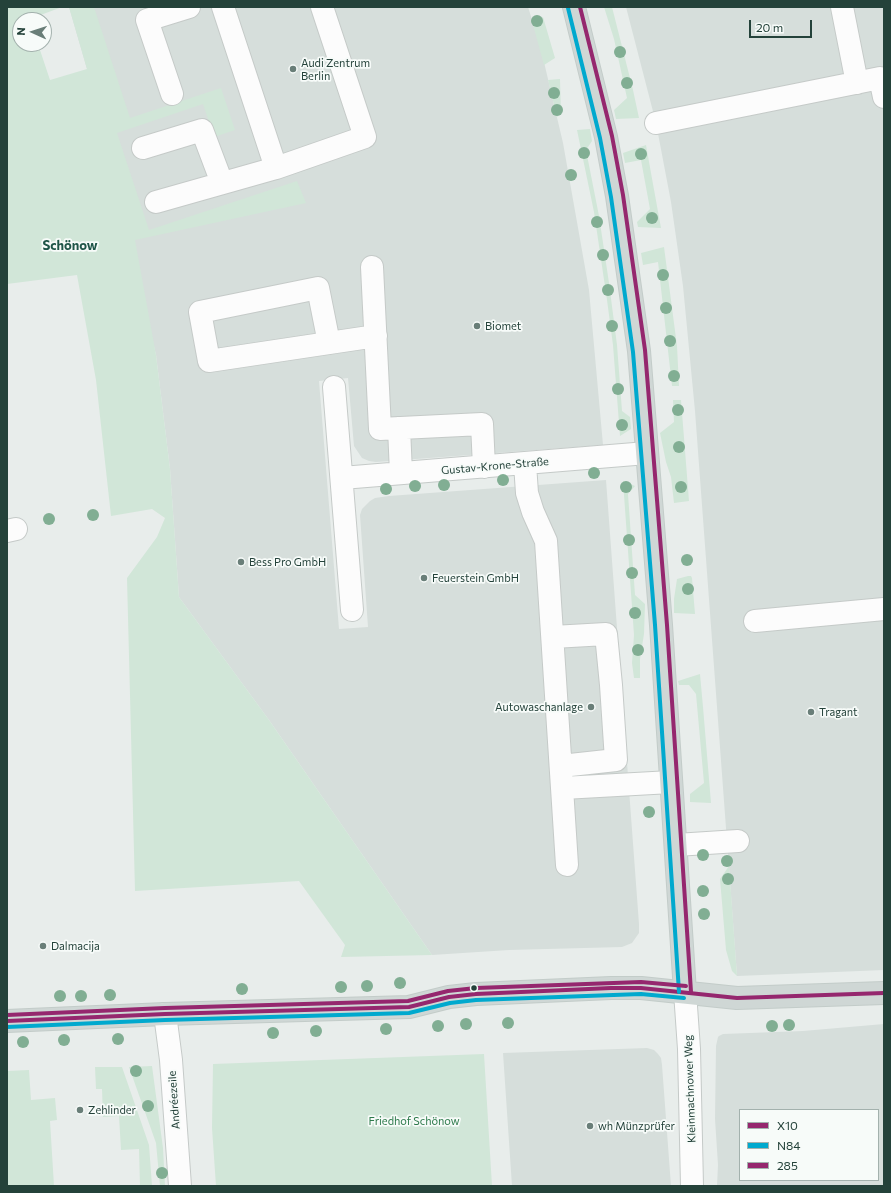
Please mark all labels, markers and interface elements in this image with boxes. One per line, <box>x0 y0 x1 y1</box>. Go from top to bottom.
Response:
north arrow <box>12 12 52 52</box>
scale bar <box>751 12 814 38</box>
text: 20 m <box>756 20 783 34</box>
text: N <box>14 27 27 36</box>
place label: Audi Zentrum Berlin <box>301 56 370 82</box>
marker: Audi Zentrum Berlin <box>288 64 298 74</box>
district label: Schönow <box>42 238 98 254</box>
place label: Biomet <box>485 319 521 333</box>
marker: Biomet <box>472 321 482 331</box>
street label: Gustav-Krone-Straße <box>441 455 549 477</box>
place label: Bess Pro GmbH <box>249 555 326 569</box>
marker: Bess Pro GmbH <box>236 557 246 567</box>
place label: Feuerstein GmbH <box>432 571 519 585</box>
marker: Feuerstein GmbH <box>419 573 429 583</box>
place label: Autowaschanlage <box>495 700 583 714</box>
marker: Autowaschanlage <box>586 702 596 712</box>
place label: Tragant <box>819 705 858 719</box>
marker: Tragant <box>806 707 816 717</box>
place label: Dalmacija <box>51 939 100 953</box>
marker: Dalmacija <box>38 941 48 951</box>
unlabelled marker <box>469 983 479 993</box>
street label: Kleinmachnower Weg <box>682 1035 698 1143</box>
street label: Andréezeile <box>165 1070 183 1130</box>
place label: Zehlinder <box>88 1103 136 1117</box>
marker: Zehlinder <box>75 1105 85 1115</box>
legend <box>739 1109 879 1181</box>
park label: Friedhof Schönow <box>368 1114 460 1128</box>
text: X10 <box>777 1118 798 1132</box>
place label: wh Münzprüfer <box>598 1119 675 1133</box>
marker: wh Münzprüfer <box>585 1121 595 1131</box>
text: N84 <box>777 1138 801 1152</box>
text: 285 <box>777 1158 798 1172</box>

